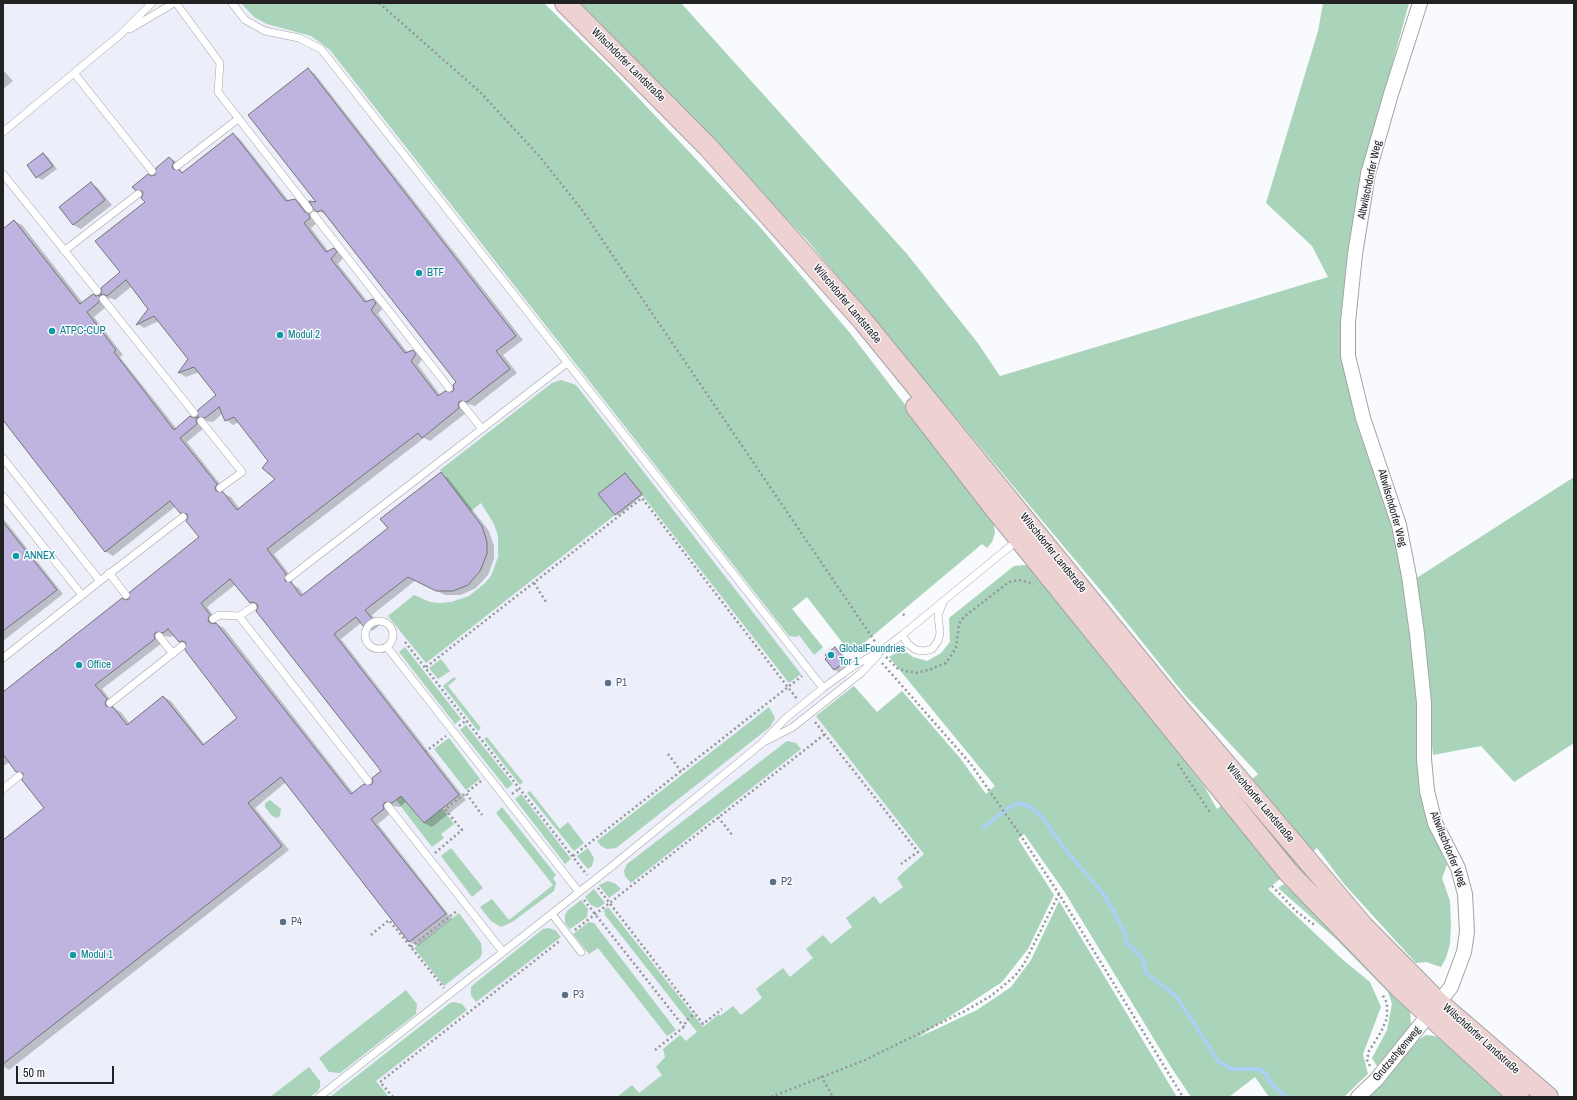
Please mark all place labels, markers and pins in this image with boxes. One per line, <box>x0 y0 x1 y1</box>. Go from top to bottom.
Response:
place label: BTF <box>427 266 444 280</box>
marker: BTF <box>414 268 424 278</box>
place label: ATPC-CUP <box>60 324 105 338</box>
marker: ATPC-CUP <box>47 326 57 336</box>
place label: Modul 2 <box>288 328 320 342</box>
marker: Modul 2 <box>275 330 285 340</box>
place label: ANNEX <box>24 549 55 563</box>
marker: ANNEX <box>11 551 21 561</box>
place label: GlobalFoundries Tor 1 <box>839 642 905 668</box>
marker: GlobalFoundries Tor 1 <box>826 650 836 660</box>
place label: Office <box>87 658 111 672</box>
marker: Office <box>74 660 84 670</box>
place label: P1 <box>616 676 627 690</box>
marker: P1 <box>603 678 613 688</box>
place label: P2 <box>781 875 792 889</box>
marker: P2 <box>768 877 778 887</box>
place label: P4 <box>291 915 302 929</box>
marker: P4 <box>278 917 288 927</box>
place label: Modul 1 <box>81 948 113 962</box>
marker: Modul 1 <box>68 950 78 960</box>
place label: P3 <box>573 988 584 1002</box>
marker: P3 <box>560 990 570 1000</box>

